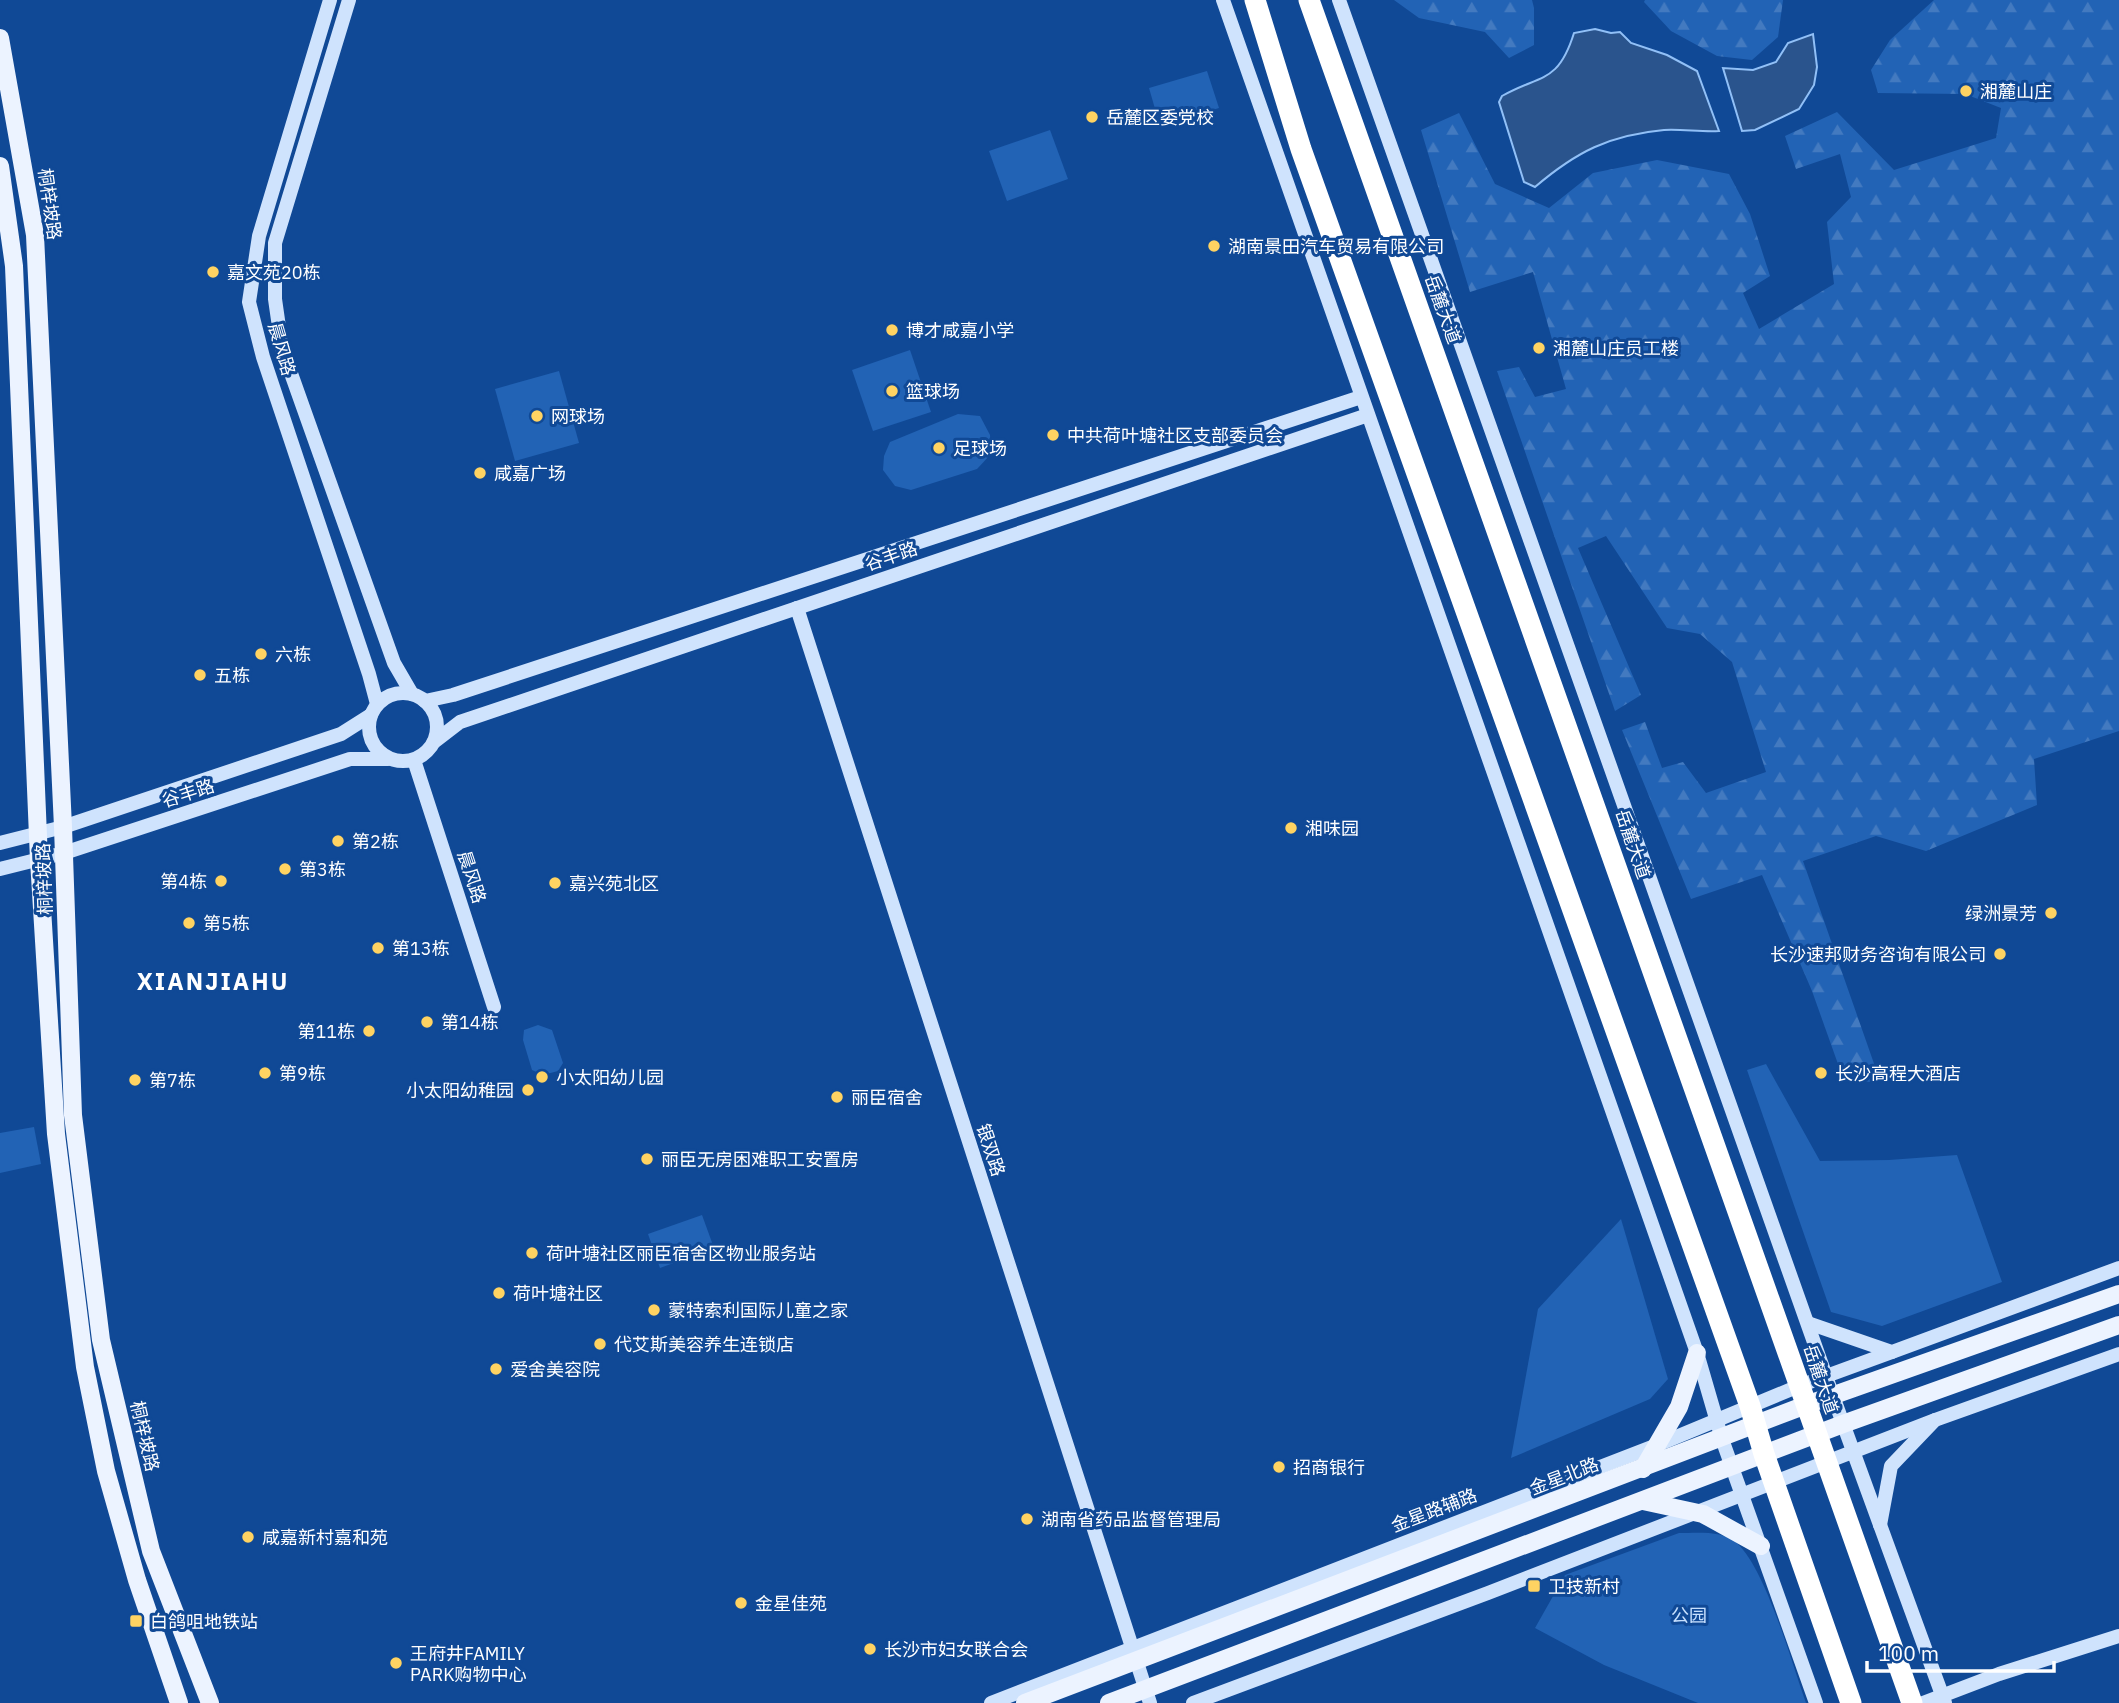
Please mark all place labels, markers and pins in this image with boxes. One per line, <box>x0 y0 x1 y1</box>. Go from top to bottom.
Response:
place label: 湘麓山庄 <box>1980 80 2052 103</box>
marker: 湘麓山庄 <box>1958 83 1974 99</box>
place label: 岳麓区委党校 <box>1106 106 1214 129</box>
marker: 岳麓区委党校 <box>1084 109 1100 125</box>
place label: 湖南景田汽车贸易有限公司 <box>1228 235 1444 258</box>
marker: 湖南景田汽车贸易有限公司 <box>1206 238 1222 254</box>
place label: 嘉文苑20栋 <box>227 261 321 284</box>
marker: 嘉文苑20栋 <box>205 264 221 280</box>
place label: 博才咸嘉小学 <box>906 319 1014 342</box>
marker: 博才咸嘉小学 <box>884 322 900 338</box>
place label: 湘麓山庄员工楼 <box>1553 337 1679 360</box>
marker: 湘麓山庄员工楼 <box>1531 340 1547 356</box>
place label: 篮球场 <box>906 380 960 403</box>
marker: 篮球场 <box>884 383 900 399</box>
place label: 网球场 <box>551 405 605 428</box>
marker: 网球场 <box>529 408 545 424</box>
place label: 中共荷叶塘社区支部委员会 <box>1067 424 1283 447</box>
marker: 中共荷叶塘社区支部委员会 <box>1045 427 1061 443</box>
place label: 足球场 <box>953 437 1007 460</box>
marker: 足球场 <box>931 440 947 456</box>
place label: 咸嘉广场 <box>494 462 566 485</box>
marker: 咸嘉广场 <box>472 465 488 481</box>
place label: 六栋 <box>275 643 311 666</box>
marker: 六栋 <box>253 646 269 662</box>
place label: 五栋 <box>214 664 250 687</box>
marker: 五栋 <box>192 667 208 683</box>
place label: 湘味园 <box>1305 817 1359 840</box>
marker: 湘味园 <box>1283 820 1299 836</box>
place label: 第2栋 <box>352 830 399 853</box>
marker: 第2栋 <box>330 833 346 849</box>
place label: 第3栋 <box>299 858 346 881</box>
marker: 第3栋 <box>277 861 293 877</box>
place label: 第4栋 <box>160 870 207 893</box>
place label: 嘉兴苑北区 <box>569 872 659 895</box>
marker: 第4栋 <box>213 873 229 889</box>
marker: 嘉兴苑北区 <box>547 875 563 891</box>
place label: 绿洲景芳 <box>1965 902 2037 925</box>
marker: 绿洲景芳 <box>2043 905 2059 921</box>
place label: 第5栋 <box>203 912 250 935</box>
marker: 第5栋 <box>181 915 197 931</box>
place label: 第13栋 <box>392 937 450 960</box>
marker: 第13栋 <box>370 940 386 956</box>
place label: 长沙速邦财务咨询有限公司 <box>1770 943 1986 966</box>
marker: 长沙速邦财务咨询有限公司 <box>1992 946 2008 962</box>
place label: 第14栋 <box>441 1011 499 1034</box>
marker: 第14栋 <box>419 1014 435 1030</box>
place label: 第11栋 <box>297 1020 355 1043</box>
marker: 第11栋 <box>361 1023 377 1039</box>
place label: 第9栋 <box>279 1062 326 1085</box>
place label: 长沙高程大酒店 <box>1835 1062 1961 1085</box>
marker: 第9栋 <box>257 1065 273 1081</box>
marker: 长沙高程大酒店 <box>1813 1065 1829 1081</box>
place label: 小太阳幼儿园 <box>556 1066 664 1089</box>
place label: 第7栋 <box>149 1069 196 1092</box>
marker: 小太阳幼儿园 <box>534 1069 550 1085</box>
marker: 第7栋 <box>127 1072 143 1088</box>
place label: 小太阳幼稚园 <box>406 1079 514 1102</box>
marker: 小太阳幼稚园 <box>520 1082 536 1098</box>
place label: 丽臣宿舍 <box>851 1086 923 1109</box>
marker: 丽臣宿舍 <box>829 1089 845 1105</box>
place label: 丽臣无房困难职工安置房 <box>661 1148 859 1171</box>
marker: 丽臣无房困难职工安置房 <box>639 1151 655 1167</box>
place label: 荷叶塘社区丽臣宿舍区物业服务站 <box>546 1242 816 1265</box>
marker: 荷叶塘社区丽臣宿舍区物业服务站 <box>524 1245 540 1261</box>
place label: 荷叶塘社区 <box>513 1282 603 1305</box>
marker: 荷叶塘社区 <box>491 1285 507 1301</box>
place label: 蒙特索利国际儿童之家 <box>668 1299 848 1322</box>
marker: 蒙特索利国际儿童之家 <box>646 1302 662 1318</box>
place label: 代艾斯美容养生连锁店 <box>614 1333 794 1356</box>
marker: 代艾斯美容养生连锁店 <box>592 1336 608 1352</box>
place label: 爱舍美容院 <box>510 1358 600 1381</box>
marker: 爱舍美容院 <box>488 1361 504 1377</box>
place label: 招商银行 <box>1293 1456 1365 1479</box>
marker: 招商银行 <box>1271 1459 1287 1475</box>
place label: 湖南省药品监督管理局 <box>1041 1508 1221 1531</box>
marker: 湖南省药品监督管理局 <box>1019 1511 1035 1527</box>
place label: 咸嘉新村嘉和苑 <box>262 1526 388 1549</box>
marker: 咸嘉新村嘉和苑 <box>240 1529 256 1545</box>
place label: 卫技新村 <box>1548 1575 1620 1598</box>
marker: 卫技新村 <box>1526 1578 1542 1594</box>
place label: 金星佳苑 <box>755 1592 827 1615</box>
marker: 金星佳苑 <box>733 1595 749 1611</box>
place label: 白鸽咀地铁站 <box>150 1610 258 1633</box>
marker: 白鸽咀地铁站 <box>128 1613 144 1629</box>
place label: 长沙市妇女联合会 <box>884 1638 1028 1661</box>
marker: 长沙市妇女联合会 <box>862 1641 878 1657</box>
place label: 王府井FAMILY PARK购物中心 <box>410 1642 527 1686</box>
marker: 王府井FAMILY PARK购物中心 <box>388 1655 404 1671</box>

